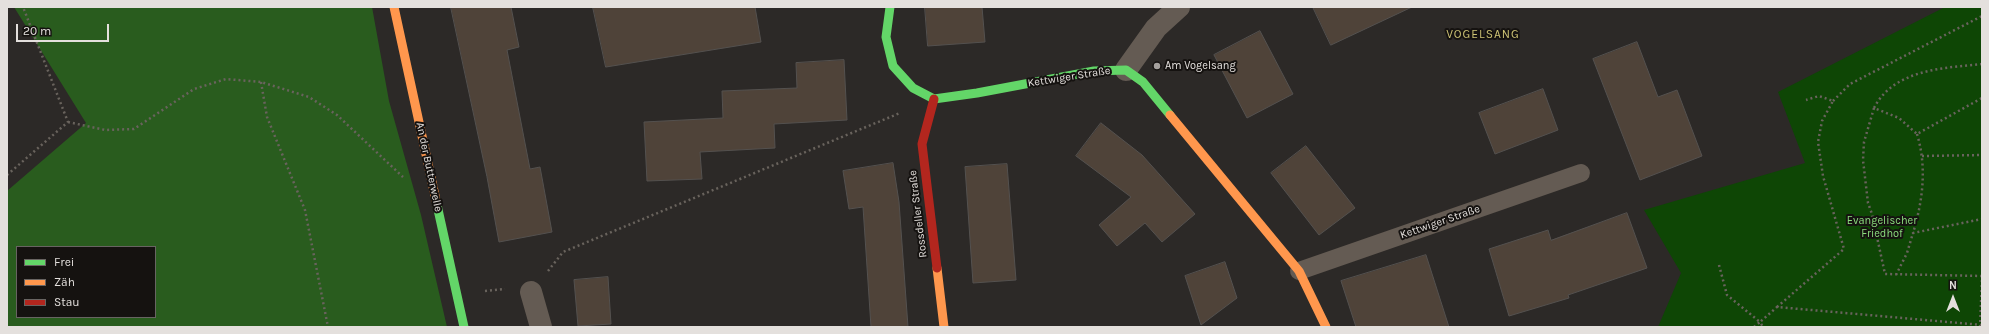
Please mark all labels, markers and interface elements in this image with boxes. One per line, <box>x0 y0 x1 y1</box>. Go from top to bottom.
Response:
scale bar <box>18 16 111 42</box>
text: 20 m <box>23 24 51 38</box>
district label: VOGELSANG <box>1446 28 1520 42</box>
place label: Am Vogelsang <box>1165 59 1236 73</box>
marker: Am Vogelsang <box>1152 61 1162 71</box>
street label: Kettwiger Straße <box>1027 64 1111 90</box>
street label: An der Butterwelle <box>413 121 445 213</box>
street label: Rossdeller Straße <box>906 169 930 259</box>
street label: Kettwiger Straße <box>1398 202 1482 242</box>
park label: Evangelischer Friedhof <box>1847 214 1917 240</box>
legend <box>16 246 156 318</box>
text: Frei <box>54 255 74 269</box>
text: Zäh <box>54 275 75 289</box>
north arrow <box>1933 278 1973 318</box>
text: N <box>1949 279 1957 292</box>
text: Stau <box>54 295 80 309</box>

